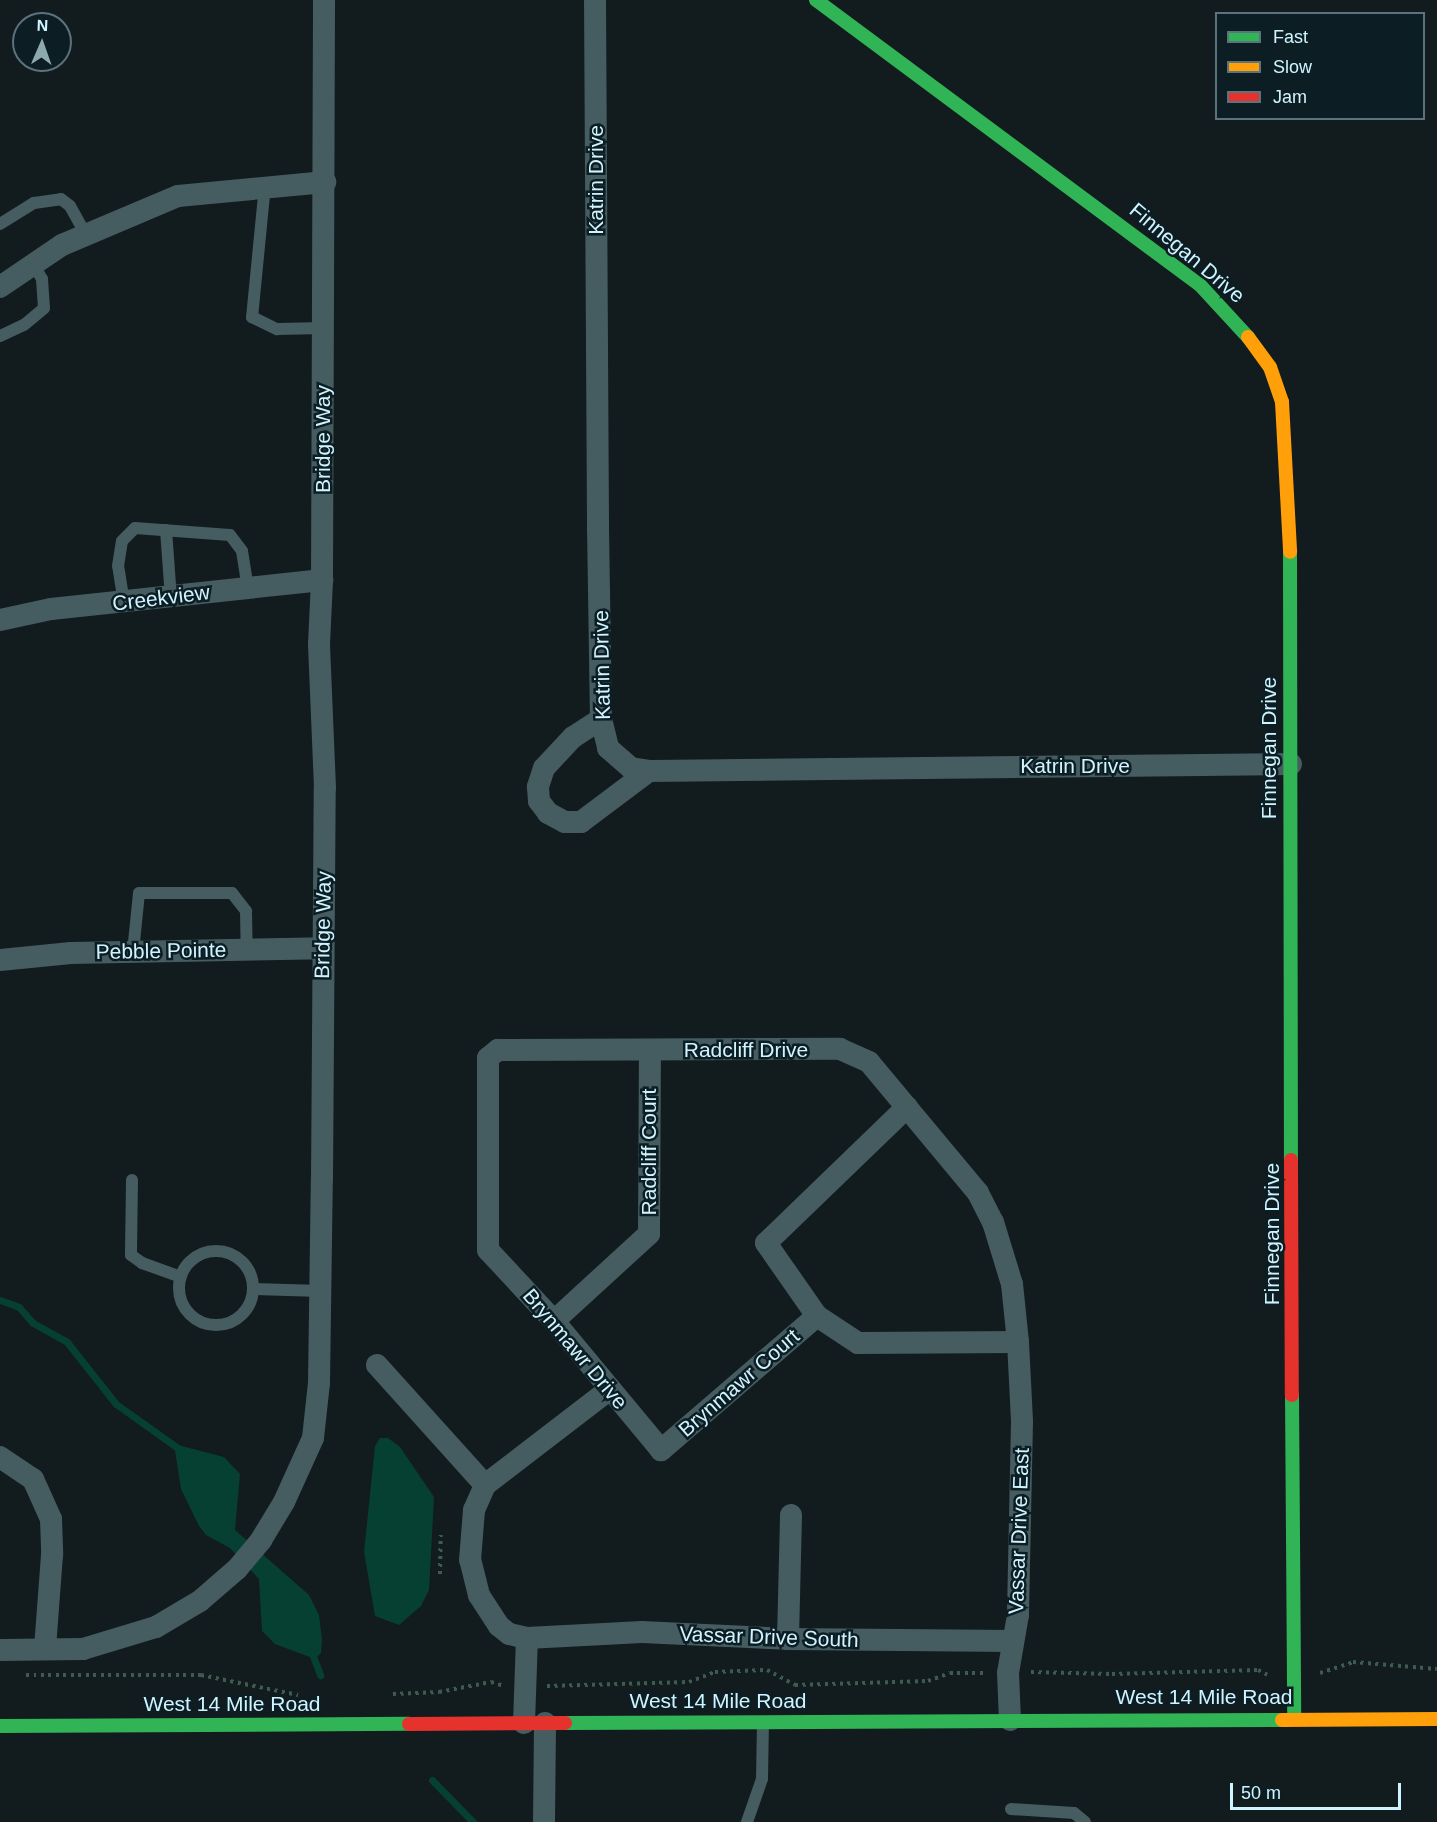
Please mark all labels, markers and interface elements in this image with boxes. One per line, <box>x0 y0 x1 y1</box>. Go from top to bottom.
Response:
north arrow <box>12 12 72 72</box>
legend <box>1215 12 1425 120</box>
text: N <box>37 17 49 34</box>
text: Fast <box>1273 27 1308 47</box>
text: Slow <box>1273 57 1312 77</box>
text: Jam <box>1273 87 1307 107</box>
street label: Katrin Drive <box>583 125 609 235</box>
street label: Finnegan Drive <box>1124 198 1250 308</box>
street label: Bridge Way <box>310 385 336 493</box>
street label: Creekview <box>111 580 211 616</box>
street label: Katrin Drive <box>588 610 616 720</box>
street label: Finnegan Drive <box>1256 677 1282 819</box>
street label: Katrin Drive <box>1020 753 1130 779</box>
street label: Bridge Way <box>309 871 337 979</box>
street label: Pebble Pointe <box>95 937 227 965</box>
street label: Radcliff Drive <box>684 1037 808 1063</box>
street label: Radcliff Court <box>636 1089 662 1215</box>
street label: Finnegan Drive <box>1259 1163 1285 1305</box>
street label: Brynmawr Drive <box>517 1284 633 1414</box>
street label: Brynmawr Court <box>673 1324 805 1442</box>
street label: Vassar Drive East <box>1004 1447 1034 1615</box>
street label: Vassar Drive South <box>679 1621 859 1653</box>
street label: West 14 Mile Road <box>1115 1684 1293 1710</box>
street label: West 14 Mile Road <box>629 1688 807 1714</box>
street label: West 14 Mile Road <box>143 1691 321 1717</box>
scale bar <box>1233 1771 1404 1809</box>
text: 50 m <box>1241 1783 1281 1803</box>

